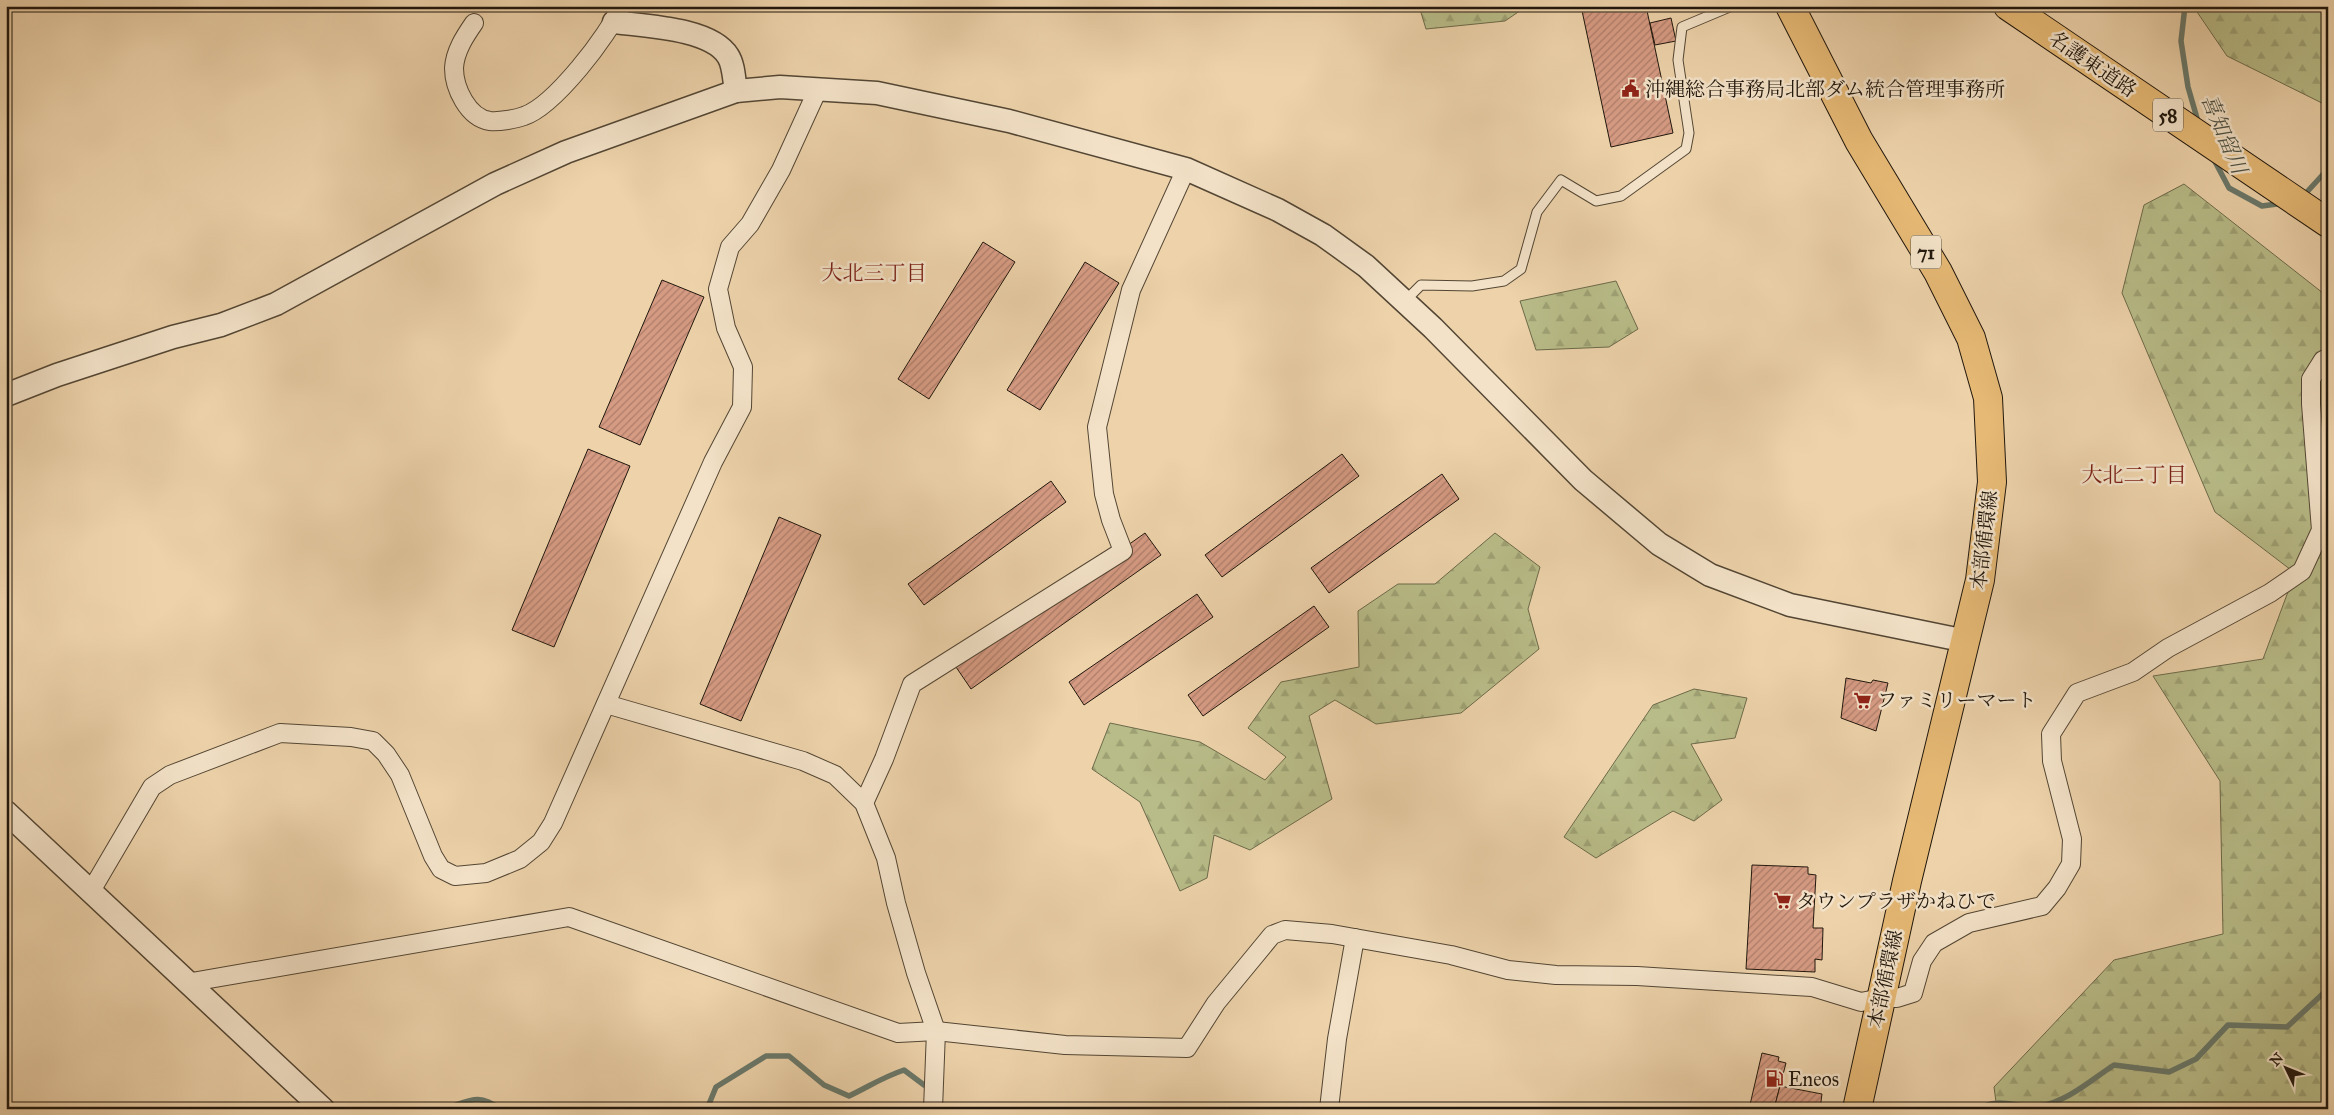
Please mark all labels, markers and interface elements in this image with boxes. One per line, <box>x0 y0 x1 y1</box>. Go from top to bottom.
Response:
street label: 名護東道路 <box>2045 26 2141 102</box>
place label: 沖縄総合事務局北部ダム統合管理事務所 <box>1645 77 2005 101</box>
public building icon: 沖縄総合事務局北部ダム統合管理事務所 <box>1621 79 1641 99</box>
water label: 喜知留川 <box>2196 90 2253 180</box>
road number: 58 <box>2153 98 2183 132</box>
road number: 71 <box>1911 236 1941 268</box>
district label: 大北三丁目 <box>822 260 927 286</box>
district label: 大北二丁目 <box>2082 462 2187 488</box>
street label: 本部循環線 <box>1966 489 2002 591</box>
place label: ファミリーマート <box>1877 688 2037 712</box>
supermarket icon: ファミリーマート <box>1853 690 1873 710</box>
place label: タウンプラザかねひで <box>1796 889 1996 913</box>
supermarket icon: タウンプラザかねひで <box>1772 891 1792 911</box>
street label: 本部循環線 <box>1863 928 1907 1030</box>
north arrow <box>2262 1042 2312 1092</box>
text: N <box>2267 1049 2287 1070</box>
place label: Eneos <box>1788 1067 1839 1091</box>
fuel station icon: Eneos <box>1764 1069 1784 1089</box>

